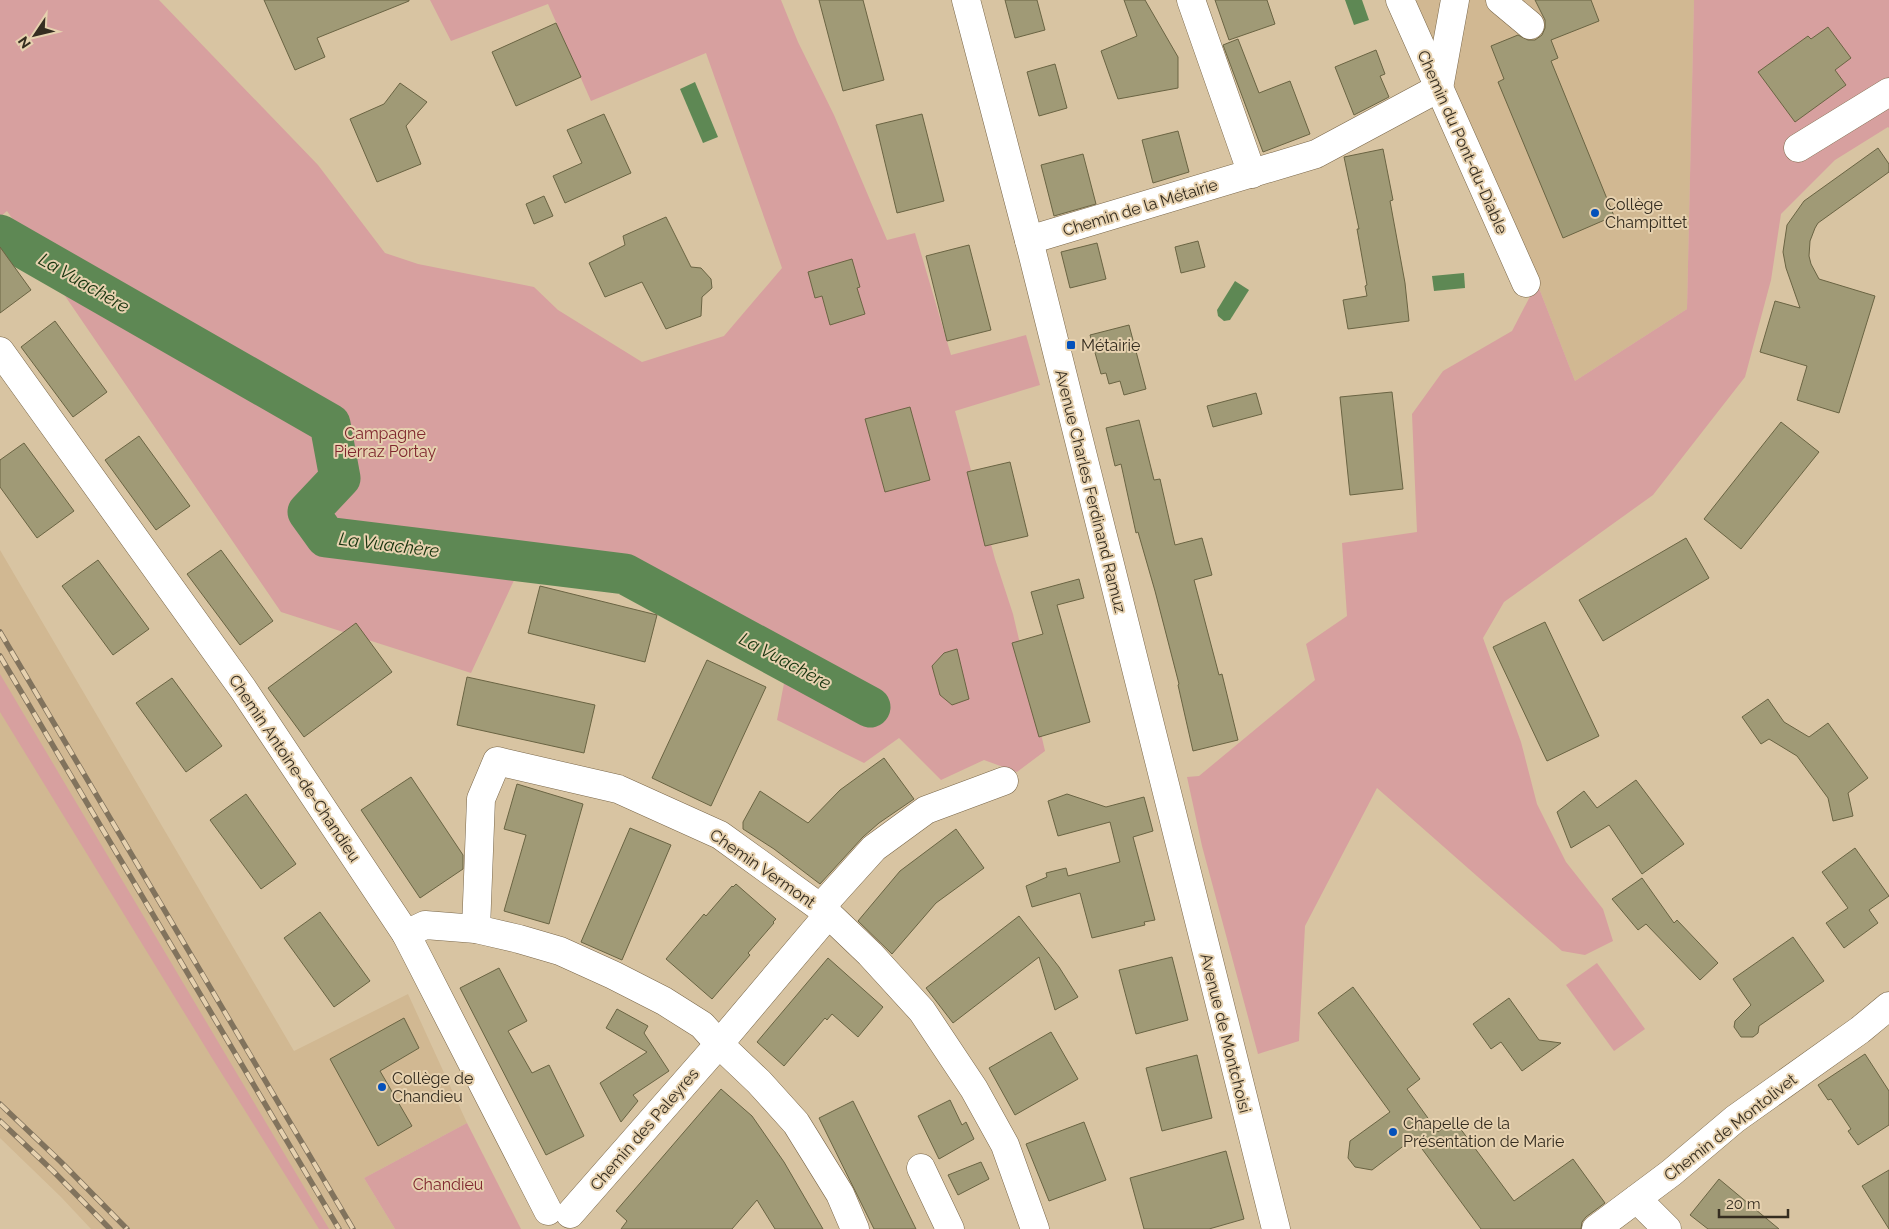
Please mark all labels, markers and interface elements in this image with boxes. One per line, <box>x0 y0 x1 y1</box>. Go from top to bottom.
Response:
north arrow <box>10 10 60 60</box>
text: N <box>15 33 34 51</box>
street label: Chemin du Pont-du-Diable <box>1413 47 1512 237</box>
street label: Chemin de la Métairie <box>1060 175 1220 240</box>
place label: Collège Champittet <box>1605 195 1688 232</box>
marker: Collège Champittet <box>1589 207 1601 219</box>
water label: La Vuachère <box>35 248 133 317</box>
place label: Métairie <box>1081 336 1140 355</box>
marker: Métairie <box>1065 339 1077 351</box>
street label: Avenue Charles Ferdinand Ramuz <box>1051 367 1130 615</box>
park label: Campagne Pierraz Portay <box>334 424 436 461</box>
water label: La Vuachère <box>338 528 441 561</box>
water label: La Vuachère <box>736 628 835 694</box>
street label: Chemin Antoine-de-Chandieu <box>225 671 364 865</box>
street label: Chemin Vermont <box>706 825 820 912</box>
street label: Avenue de Montchoisi <box>1196 951 1255 1115</box>
street label: Chemin des Paleyres <box>586 1064 703 1194</box>
place label: Collège de Chandieu <box>392 1069 473 1106</box>
street label: Chemin de Montolivet <box>1660 1069 1801 1185</box>
marker: Collège de Chandieu <box>376 1081 388 1093</box>
place label: Chapelle de la Présentation de Marie <box>1403 1114 1564 1151</box>
marker: Chapelle de la Présentation de Marie <box>1387 1126 1399 1138</box>
park label: Chandieu <box>413 1175 483 1194</box>
scale bar <box>1719 1186 1788 1218</box>
text: 20 m <box>1726 1195 1761 1213</box>

